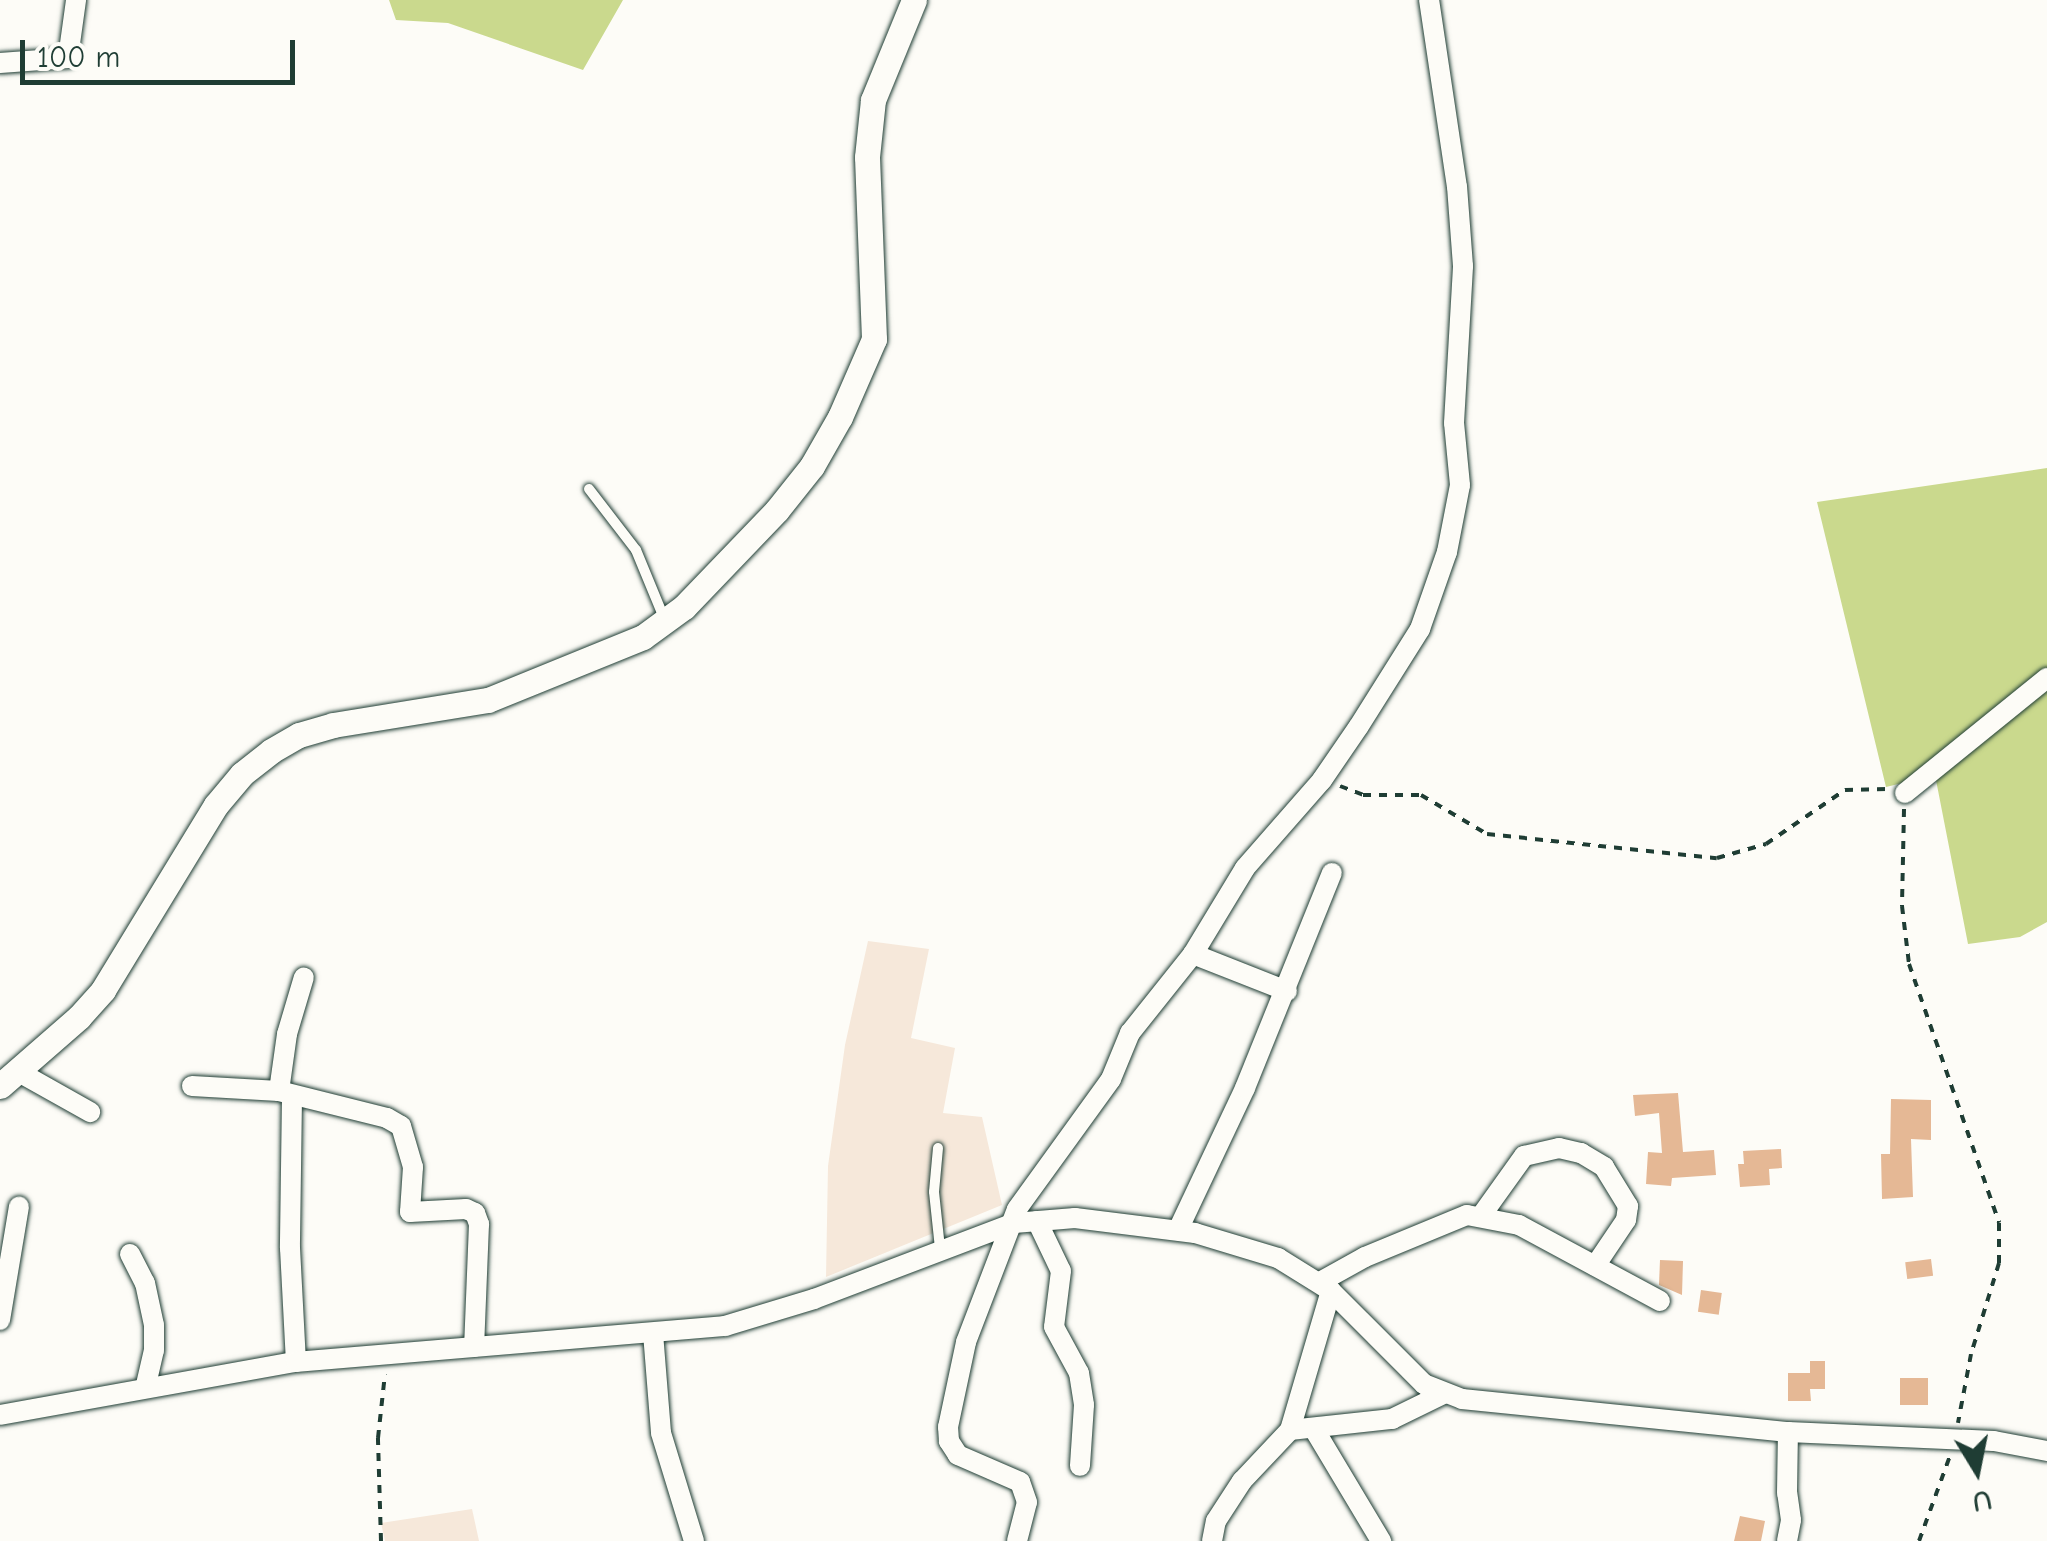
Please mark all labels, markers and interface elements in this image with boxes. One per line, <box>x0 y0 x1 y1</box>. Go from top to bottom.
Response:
scale bar <box>25 20 300 82</box>
text: 100 m <box>37 40 120 75</box>
north arrow <box>1927 1421 2027 1521</box>
text: U <box>1970 1483 1994 1518</box>

